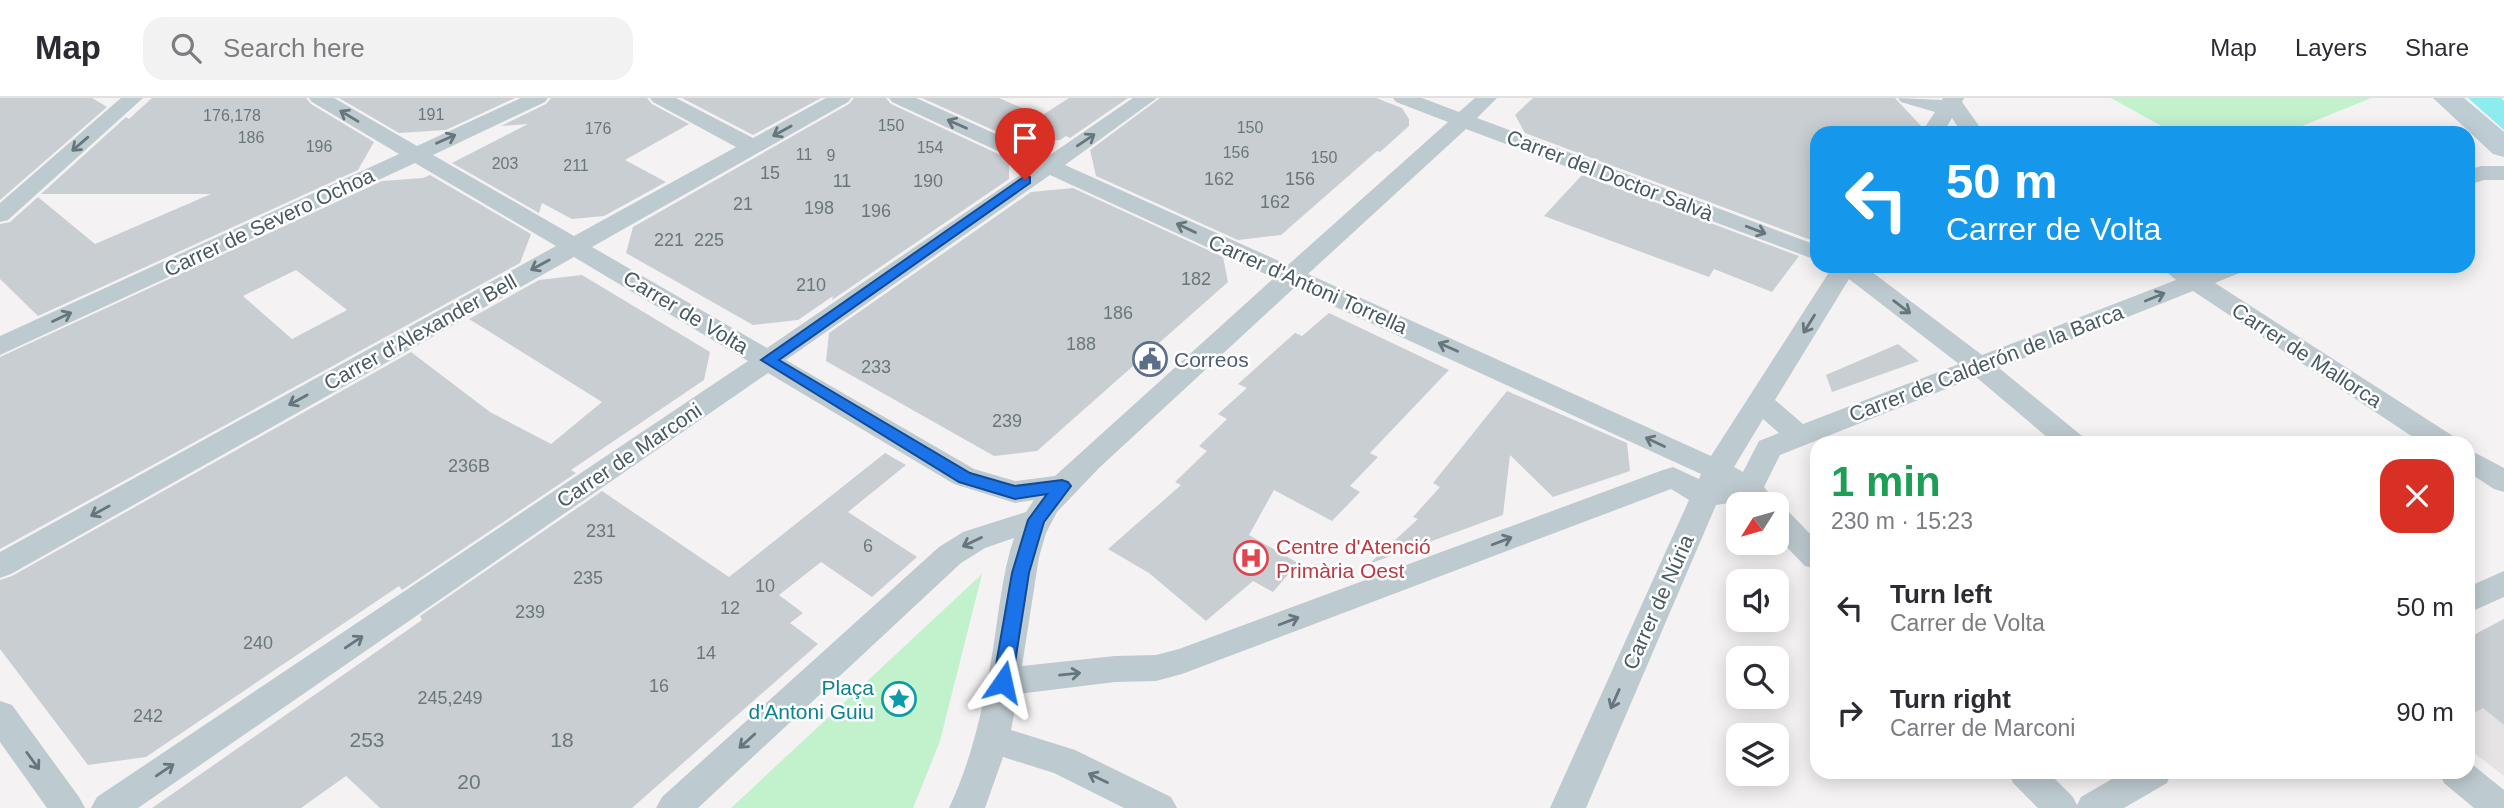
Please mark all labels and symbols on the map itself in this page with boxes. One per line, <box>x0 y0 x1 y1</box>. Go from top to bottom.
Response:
house number: 191 <box>418 106 444 123</box>
house number: 176,178 <box>203 107 261 124</box>
pin <box>995 108 1055 180</box>
one-way arrow <box>340 109 360 123</box>
house number: 150 <box>878 117 904 134</box>
one-way arrow <box>947 117 968 130</box>
house number: 150 <box>1237 119 1263 136</box>
house number: 176 <box>585 120 611 137</box>
one-way arrow <box>772 124 792 138</box>
street label: Carrer del Doctor Salvà <box>1503 125 1717 225</box>
house number: 186 <box>238 129 264 146</box>
one-way arrow <box>435 132 456 145</box>
one-way arrow <box>1076 133 1095 147</box>
one-way arrow <box>72 136 90 152</box>
house number: 196 <box>306 138 332 155</box>
house number: 154 <box>917 139 943 156</box>
house number: 156 <box>1223 144 1249 161</box>
house number: 11 <box>796 146 812 163</box>
house number: 9 <box>827 147 836 164</box>
house number: 150 <box>1311 149 1337 166</box>
house number: 203 <box>492 155 518 172</box>
house number: 211 <box>563 157 589 174</box>
street label: Carrer de Severo Ochoa <box>160 163 378 281</box>
house number: 15 <box>760 163 780 183</box>
house number: 162 <box>1204 169 1234 189</box>
house number: 156 <box>1285 169 1315 189</box>
house number: 11 <box>833 171 851 191</box>
house number: 190 <box>913 171 943 191</box>
house number: 162 <box>1260 192 1290 212</box>
house number: 21 <box>733 194 753 214</box>
house number: 198 <box>804 198 834 218</box>
house number: 196 <box>861 201 891 221</box>
one-way arrow <box>1176 221 1198 234</box>
one-way arrow <box>1744 225 1766 238</box>
house number: 221 <box>654 230 684 250</box>
house number: 225 <box>694 230 724 250</box>
street label: Carrer d'Antoni Torrella <box>1205 230 1411 338</box>
one-way arrow <box>530 258 550 272</box>
street label: Carrer de Volta <box>620 266 753 358</box>
street label: Carrer d'Alexander Bell <box>320 269 520 395</box>
house number: 182 <box>1181 269 1211 289</box>
house number: 210 <box>796 275 826 295</box>
one-way arrow <box>2143 289 2165 302</box>
street label: Carrer de Mallorca <box>2228 298 2386 412</box>
street label: Carrer de Calderón de la Barca <box>1846 300 2127 426</box>
one-way arrow <box>1893 300 1911 315</box>
house number: 186 <box>1103 303 1133 323</box>
one-way arrow <box>51 310 72 323</box>
one-way arrow <box>1801 313 1815 333</box>
house number: 188 <box>1066 334 1096 354</box>
public building icon: Correos <box>1131 340 1169 378</box>
one-way arrow <box>1438 340 1459 353</box>
place label: Correos <box>1174 348 1249 371</box>
house number: 233 <box>861 357 891 377</box>
one-way arrow <box>289 393 309 407</box>
street label: Carrer de Marconi <box>552 398 706 512</box>
house number: 239 <box>992 411 1022 431</box>
one-way arrow <box>1645 434 1666 448</box>
house number: 236B <box>448 456 490 476</box>
north arrow <box>1726 492 1788 555</box>
one-way arrow <box>90 504 110 518</box>
house number: 231 <box>586 521 616 541</box>
street label: Carrer de Núria <box>1618 531 1698 673</box>
one-way arrow <box>1491 534 1513 547</box>
place label: Centre d'Atenció Primària Oest <box>1276 535 1431 582</box>
house number: 6 <box>863 536 873 556</box>
one-way arrow <box>962 536 983 550</box>
hospital icon: Centre d'Atenció Primària Oest <box>1232 539 1270 577</box>
house number: 235 <box>573 568 603 588</box>
house number: 10 <box>755 576 775 596</box>
house number: 12 <box>720 598 740 618</box>
house number: 239 <box>515 602 545 622</box>
one-way arrow <box>1278 614 1300 626</box>
house number: 240 <box>243 633 273 653</box>
one-way arrow <box>343 635 363 649</box>
house number: 14 <box>696 643 716 663</box>
position arrow <box>966 645 1040 719</box>
one-way arrow <box>1059 668 1081 681</box>
house number: 16 <box>649 676 669 696</box>
place label: Plaça d'Antoni Guiu <box>749 676 874 723</box>
place icon: Plaça d'Antoni Guiu <box>880 680 918 718</box>
house number: 245,249 <box>417 688 483 708</box>
one-way arrow <box>1608 688 1621 710</box>
house number: 242 <box>133 706 163 726</box>
house number: 253 <box>349 728 385 751</box>
house number: 18 <box>550 728 574 751</box>
one-way arrow <box>738 733 756 749</box>
one-way arrow <box>26 751 40 770</box>
one-way arrow <box>155 763 175 777</box>
house number: 20 <box>457 770 481 793</box>
one-way arrow <box>1088 771 1109 784</box>

